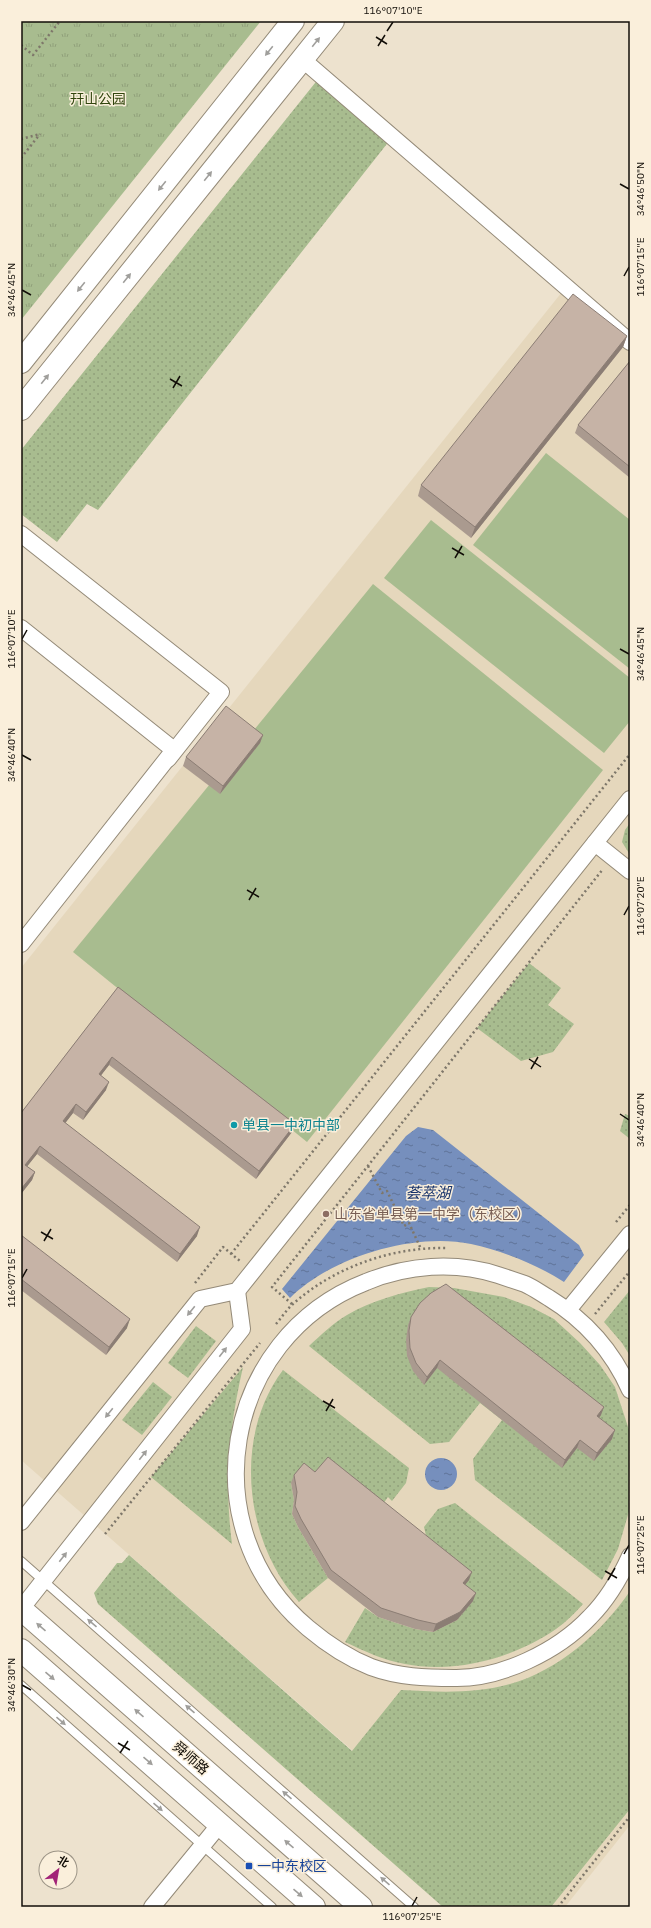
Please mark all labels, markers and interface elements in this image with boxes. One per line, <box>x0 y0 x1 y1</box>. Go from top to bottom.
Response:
text: 116°07'10"E <box>363 4 423 17</box>
one-way arrow <box>312 37 320 48</box>
one-way arrow <box>265 46 273 57</box>
park label: 幵山公园 <box>70 90 126 108</box>
text: 34°46'50"N <box>634 162 647 216</box>
one-way arrow <box>204 171 213 182</box>
one-way arrow <box>157 180 166 191</box>
text: 116°07'15"E <box>634 237 647 297</box>
text: 34°46'45"N <box>5 263 18 317</box>
one-way arrow <box>123 272 131 283</box>
one-way arrow <box>76 282 85 293</box>
one-way arrow <box>41 373 50 384</box>
text: 116°07'10"E <box>5 609 18 669</box>
text: 34°46'45"N <box>634 627 647 681</box>
text: 34°46'40"N <box>5 728 18 782</box>
text: 116°07'20"E <box>634 876 647 936</box>
text: 34°46'40"N <box>634 1093 647 1147</box>
place label: 单县一中初中部 <box>242 1116 340 1134</box>
marker: 单县一中初中部 <box>229 1120 239 1130</box>
water label: 荟萃湖 <box>405 1183 452 1202</box>
place label: 山东省单县第一中学（东校区） <box>334 1205 530 1223</box>
marker: 山东省单县第一中学（东校区） <box>321 1209 331 1219</box>
text: 116°07'15"E <box>5 1248 18 1308</box>
one-way arrow <box>186 1306 195 1317</box>
one-way arrow <box>219 1347 228 1358</box>
one-way arrow <box>105 1407 114 1418</box>
one-way arrow <box>139 1449 148 1460</box>
text: 116°07'25"E <box>634 1515 647 1575</box>
one-way arrow <box>59 1552 68 1563</box>
one-way arrow <box>87 1619 98 1628</box>
one-way arrow <box>36 1622 46 1632</box>
text: 34°46'30"N <box>5 1658 18 1712</box>
one-way arrow <box>45 1671 56 1680</box>
one-way arrow <box>185 1705 195 1714</box>
one-way arrow <box>134 1708 144 1717</box>
one-way arrow <box>55 1716 66 1725</box>
street label: 舜师路 <box>169 1737 213 1779</box>
one-way arrow <box>143 1757 153 1766</box>
one-way arrow <box>282 1791 293 1800</box>
one-way arrow <box>153 1802 163 1811</box>
one-way arrow <box>284 1840 295 1849</box>
north arrow <box>38 1850 78 1890</box>
text: 北 <box>55 1853 71 1870</box>
place label: 一中东校区 <box>257 1857 327 1875</box>
marker: 一中东校区 <box>244 1861 254 1871</box>
one-way arrow <box>380 1877 390 1886</box>
one-way arrow <box>293 1889 304 1898</box>
text: 116°07'25"E <box>382 1910 442 1923</box>

